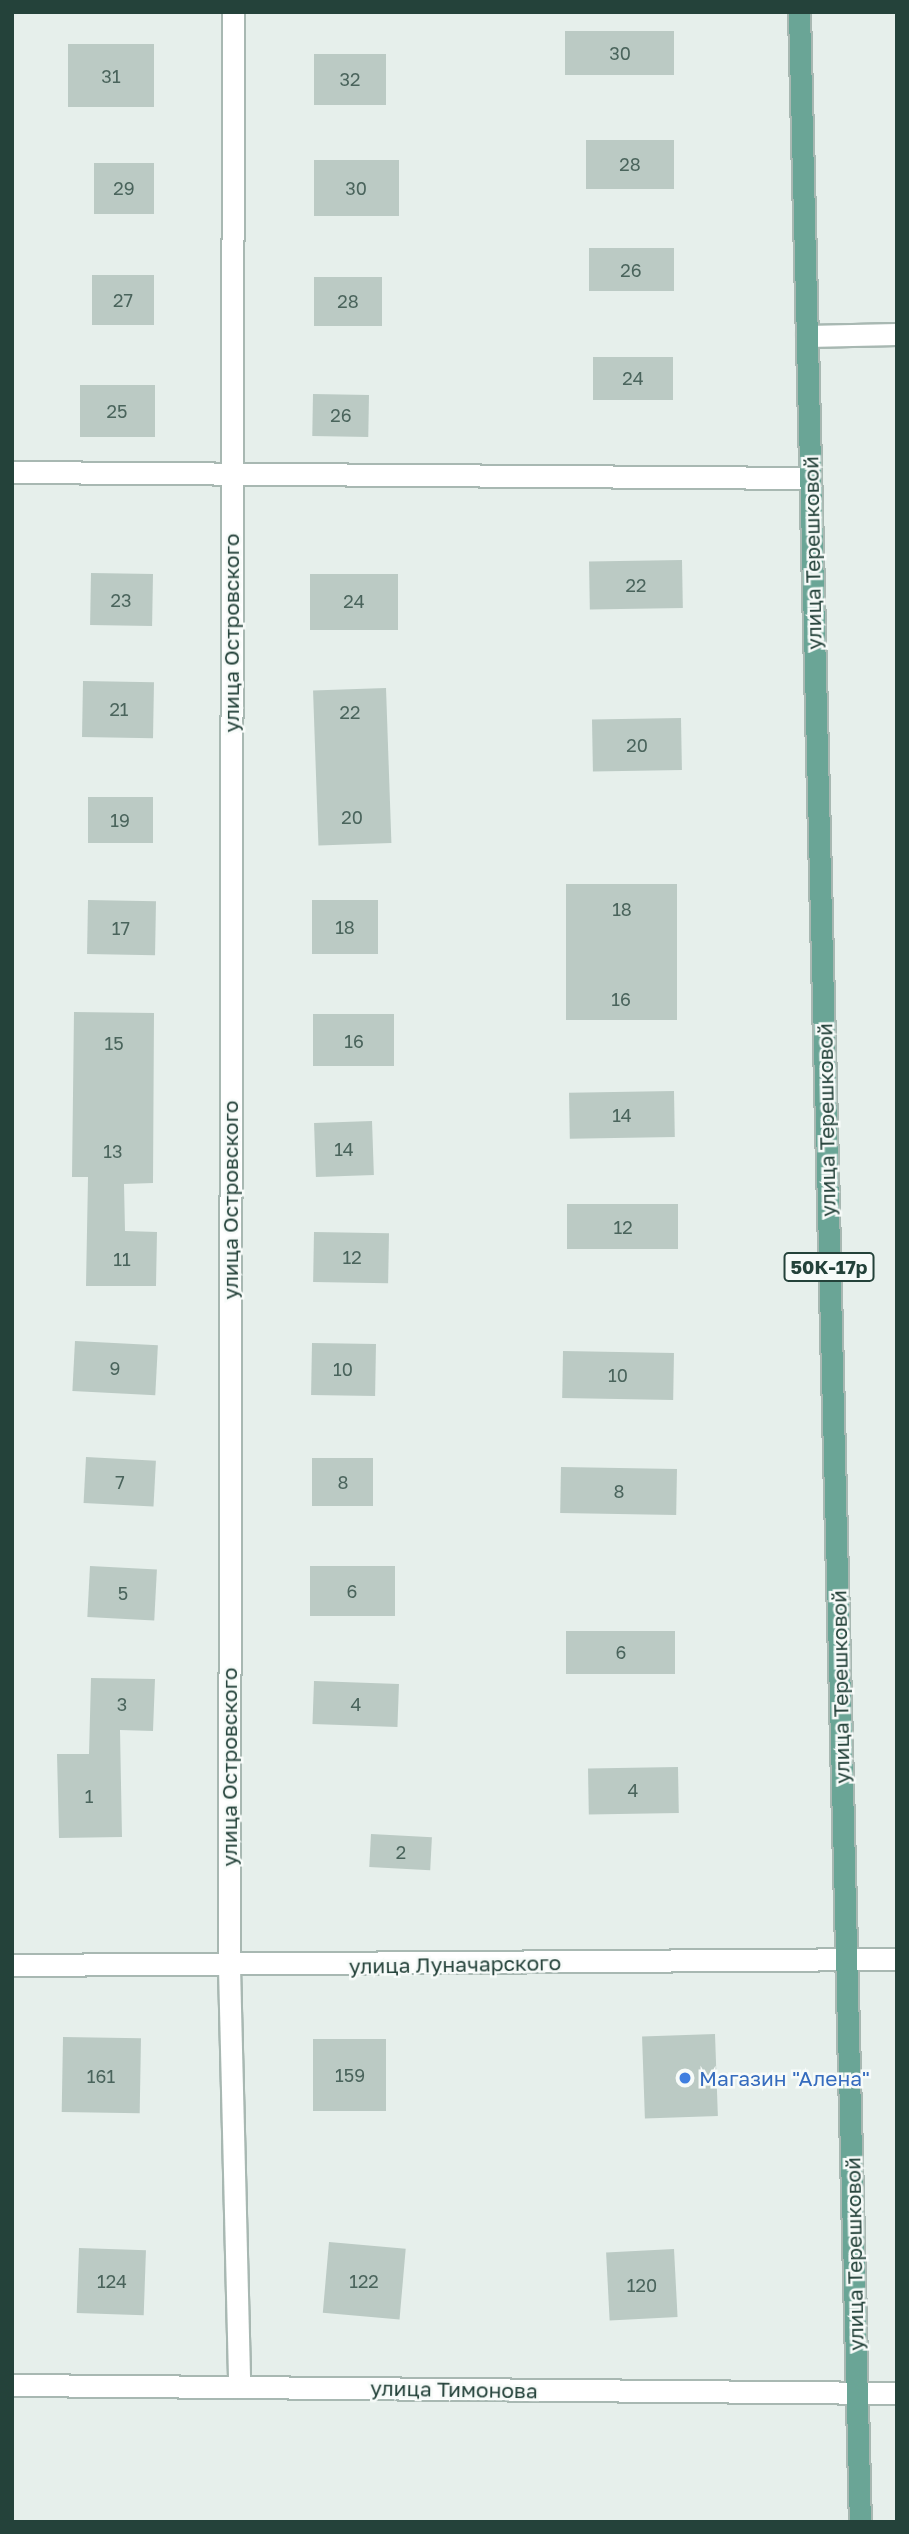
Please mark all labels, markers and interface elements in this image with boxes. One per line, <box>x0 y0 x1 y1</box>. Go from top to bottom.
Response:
house number: 30 <box>609 42 631 64</box>
house number: 31 <box>101 65 121 87</box>
house number: 32 <box>340 68 360 90</box>
house number: 28 <box>619 153 641 175</box>
house number: 29 <box>113 177 135 199</box>
house number: 30 <box>345 177 367 199</box>
house number: 26 <box>620 259 642 281</box>
house number: 27 <box>113 289 133 311</box>
house number: 28 <box>337 290 359 312</box>
house number: 24 <box>622 367 644 389</box>
house number: 25 <box>107 400 127 422</box>
house number: 26 <box>330 404 352 426</box>
street label: улица Терешковой <box>798 456 826 650</box>
street label: улица Островского <box>218 533 244 733</box>
house number: 22 <box>626 574 646 596</box>
house number: 23 <box>111 589 131 611</box>
house number: 24 <box>343 590 365 612</box>
house number: 21 <box>109 698 129 720</box>
house number: 22 <box>340 701 360 723</box>
house number: 20 <box>626 734 648 756</box>
house number: 20 <box>341 806 363 828</box>
house number: 19 <box>110 809 130 831</box>
house number: 18 <box>612 898 632 920</box>
house number: 18 <box>335 916 355 938</box>
house number: 17 <box>112 917 130 939</box>
house number: 16 <box>611 988 631 1010</box>
street label: улица Терешковой <box>812 1023 840 1217</box>
house number: 16 <box>344 1030 364 1052</box>
house number: 15 <box>104 1032 124 1054</box>
street label: улица Островского <box>217 1100 243 1300</box>
house number: 14 <box>612 1104 632 1126</box>
house number: 14 <box>334 1138 354 1160</box>
house number: 13 <box>103 1140 123 1162</box>
house number: 12 <box>613 1216 633 1238</box>
house number: 12 <box>342 1246 362 1268</box>
house number: 11 <box>113 1248 131 1270</box>
road number: 50К-17р <box>784 1252 874 1282</box>
house number: 9 <box>110 1357 120 1379</box>
house number: 10 <box>333 1358 353 1380</box>
house number: 10 <box>608 1364 628 1386</box>
house number: 7 <box>115 1471 125 1493</box>
house number: 8 <box>338 1471 348 1493</box>
house number: 8 <box>614 1480 624 1502</box>
house number: 6 <box>347 1580 357 1602</box>
house number: 5 <box>118 1582 128 1604</box>
street label: улица Терешковой <box>826 1590 854 1784</box>
house number: 6 <box>616 1641 626 1663</box>
street label: улица Островского <box>216 1667 242 1867</box>
house number: 3 <box>117 1693 127 1715</box>
house number: 4 <box>351 1693 361 1715</box>
house number: 4 <box>628 1779 638 1801</box>
house number: 1 <box>85 1785 93 1807</box>
house number: 2 <box>396 1841 406 1863</box>
street label: улица Луначарского <box>349 1950 561 1978</box>
house number: 159 <box>335 2064 365 2086</box>
house number: 161 <box>87 2065 115 2087</box>
place label: Магазин "Алена" <box>699 2065 870 2091</box>
marker: Магазин "Алена" <box>677 2070 693 2086</box>
street label: улица Терешковой <box>840 2157 868 2351</box>
house number: 124 <box>97 2270 127 2292</box>
house number: 122 <box>349 2270 379 2292</box>
house number: 120 <box>627 2274 657 2296</box>
street label: улица Тимонова <box>370 2375 538 2403</box>

